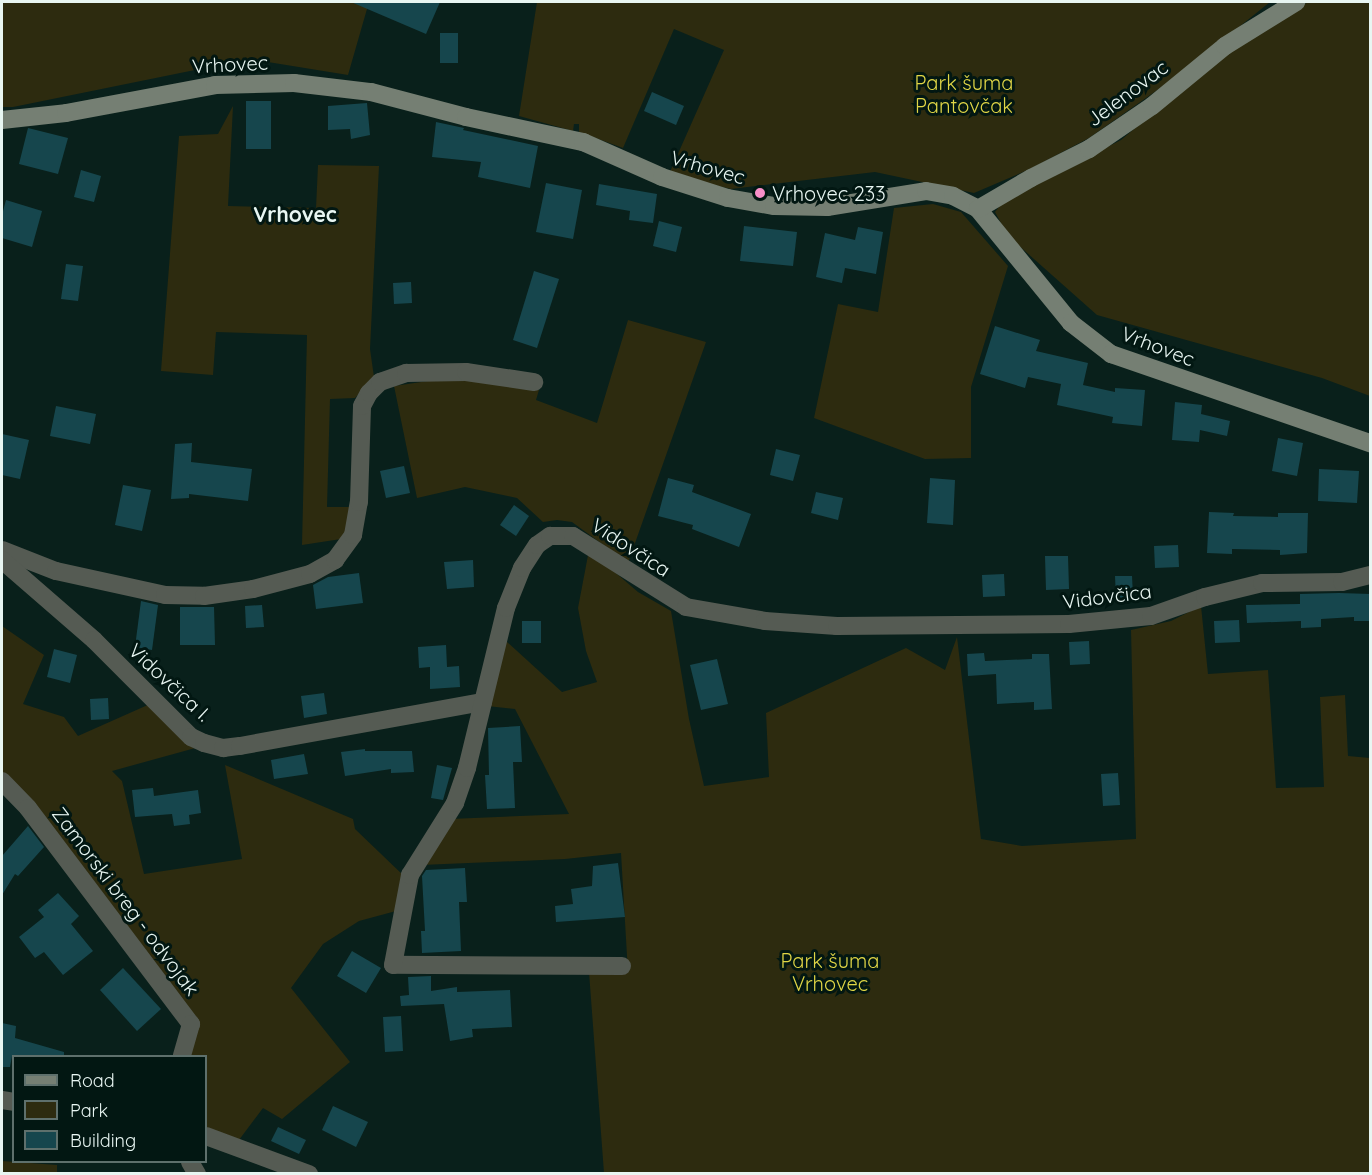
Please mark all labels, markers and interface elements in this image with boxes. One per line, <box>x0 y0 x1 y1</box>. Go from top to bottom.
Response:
street label: Vrhovec <box>191 50 269 78</box>
street label: Jelenovac <box>1082 55 1172 131</box>
park label: Park šuma Pantovčak <box>915 71 1013 118</box>
street label: Vrhovec <box>668 145 748 189</box>
place label: Vrhovec 233 <box>772 181 886 205</box>
marker: Vrhovec 233 <box>753 186 767 200</box>
district label: Vrhovec <box>253 201 337 227</box>
street label: Vrhovec <box>1118 321 1198 371</box>
street label: Vidovčica <box>587 513 675 581</box>
street label: Vidovčica <box>1061 579 1153 613</box>
street label: Vidovčica I. <box>124 638 216 726</box>
street label: Zamorski breg - odvojak <box>47 802 205 1000</box>
park label: Park šuma Vrhovec <box>781 949 879 996</box>
legend <box>12 1055 207 1163</box>
text: Road <box>70 1069 115 1092</box>
text: Park <box>70 1099 108 1122</box>
text: Building <box>70 1129 136 1152</box>

